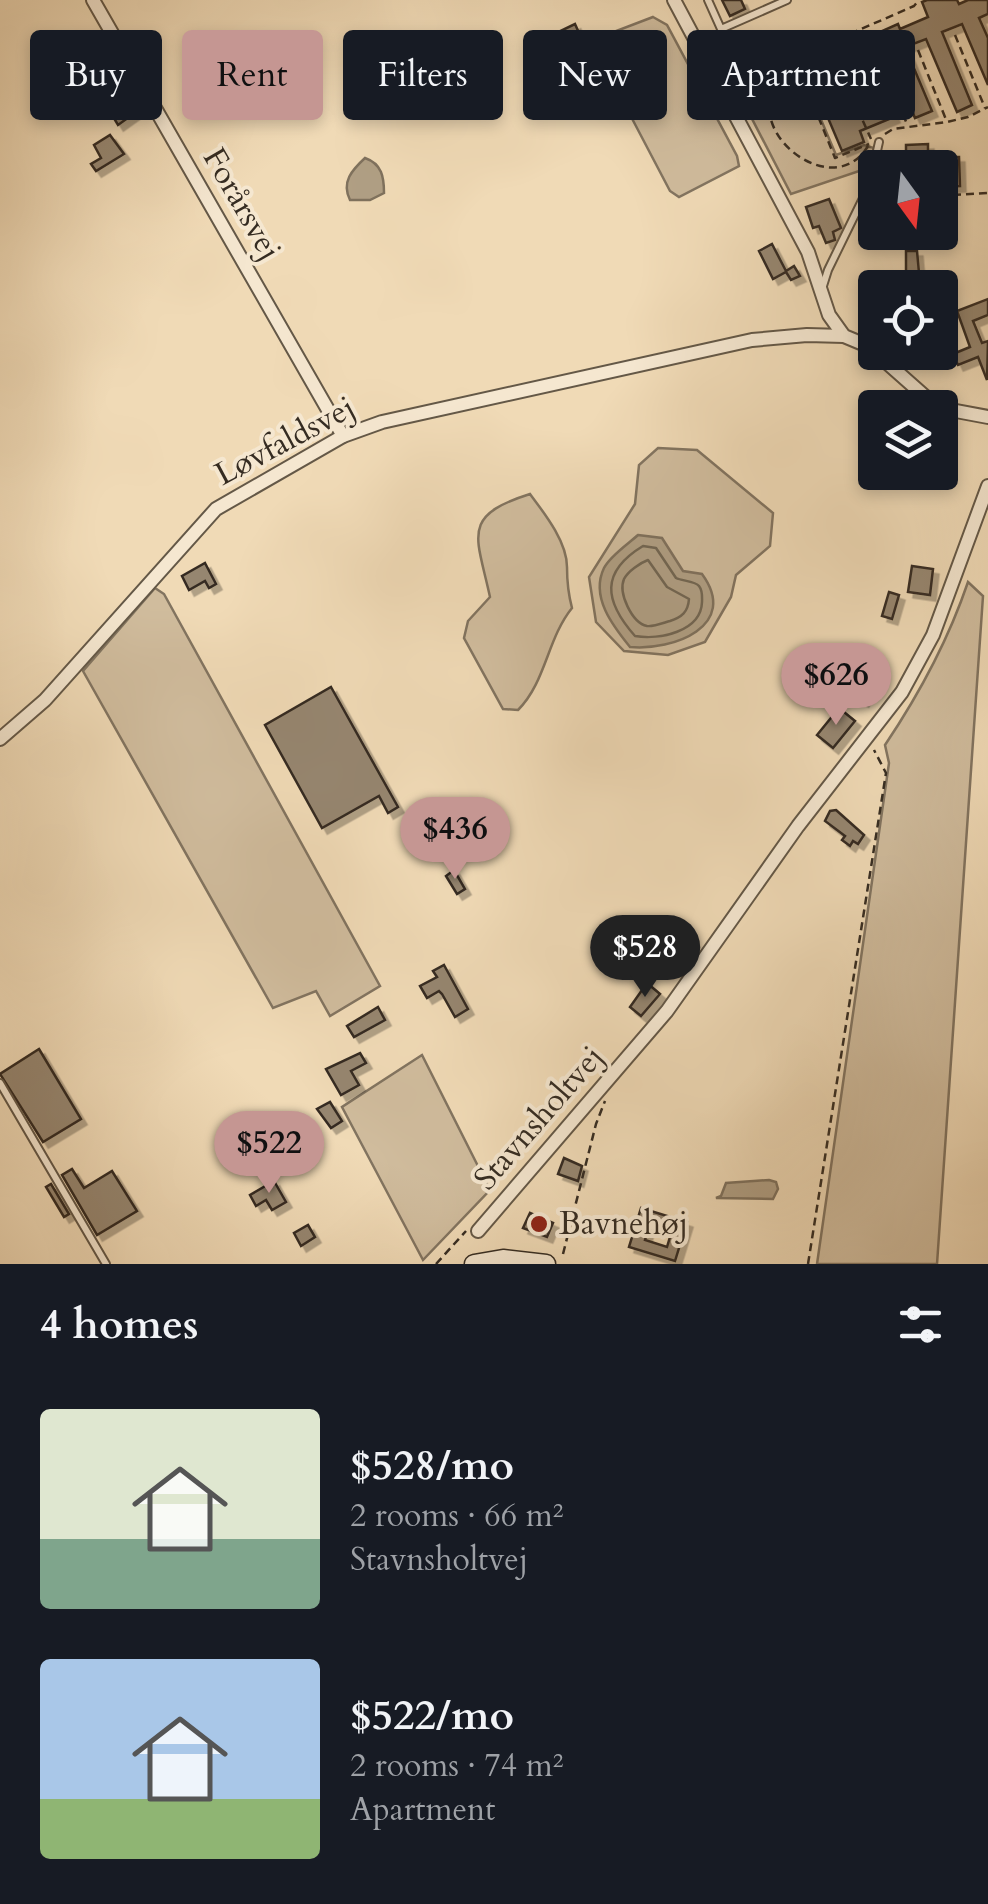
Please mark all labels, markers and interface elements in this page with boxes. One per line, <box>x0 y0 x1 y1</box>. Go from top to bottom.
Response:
chip: Buy <box>30 30 162 120</box>
chip: Rent <box>182 30 323 120</box>
chip: Filters <box>343 30 503 120</box>
chip: New <box>523 30 667 120</box>
chip: Apartment <box>687 30 915 120</box>
street label: Forårsvej <box>192 140 292 268</box>
north arrow <box>858 150 958 250</box>
map controls <box>858 150 958 490</box>
button: locate <box>858 270 958 370</box>
street label: Løvfaldsvej <box>207 386 363 496</box>
button: layers <box>858 390 958 490</box>
pin: $626 <box>777 643 895 728</box>
text: $626 <box>803 653 869 697</box>
pin: $436 <box>396 797 514 882</box>
text: $436 <box>422 807 488 851</box>
pin: $528 <box>586 915 704 1000</box>
text: $528 <box>612 925 678 969</box>
street label: Stavnsholtvej <box>464 1036 614 1200</box>
pin: $522 <box>210 1111 328 1196</box>
text: $522 <box>236 1121 302 1165</box>
place label: Bavnehøj <box>559 1202 688 1246</box>
marker: Bavnehøj <box>528 1213 550 1235</box>
text: 4 homes <box>40 1296 198 1353</box>
icon: filters <box>893 1297 948 1352</box>
text: $528/mo <box>350 1437 514 1494</box>
icon: home <box>120 1449 240 1569</box>
text: 2 rooms · 66 m² <box>350 1494 563 1538</box>
text: Stavnsholtvej <box>350 1538 528 1582</box>
text: $522/mo <box>350 1687 514 1744</box>
icon: home <box>120 1699 240 1819</box>
text: 2 rooms · 74 m² <box>350 1744 563 1788</box>
text: Apartment <box>350 1788 495 1832</box>

